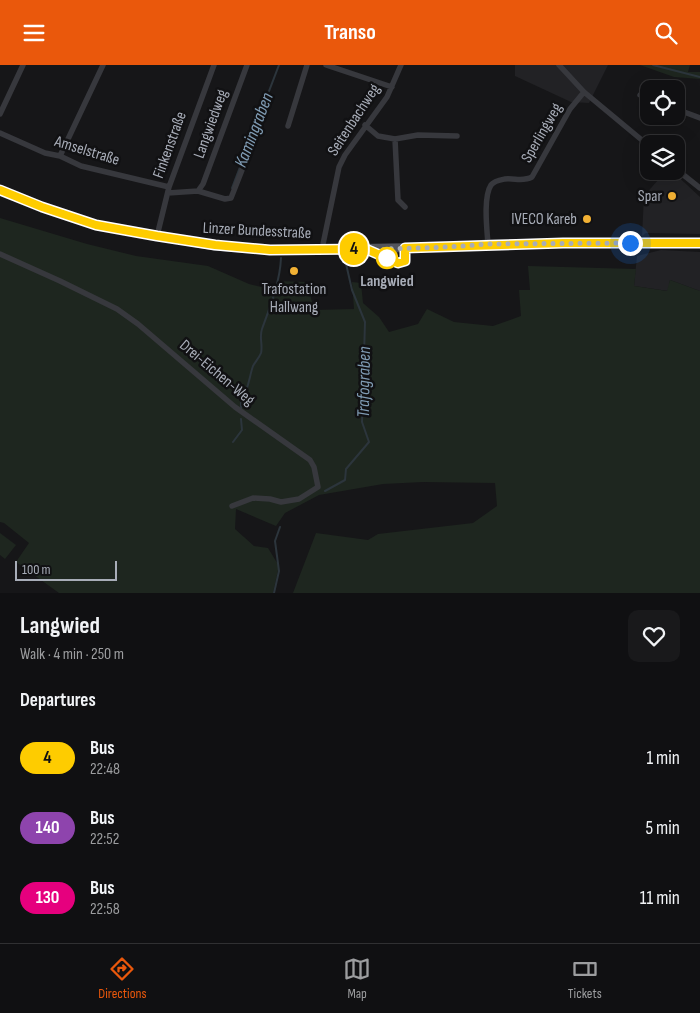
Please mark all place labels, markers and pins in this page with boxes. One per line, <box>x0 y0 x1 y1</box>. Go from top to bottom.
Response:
place label: Spar <box>638 187 662 206</box>
marker: Spar <box>666 190 678 202</box>
place label: IVECO Kareb <box>511 210 577 229</box>
marker: IVECO Kareb <box>581 213 593 225</box>
marker: Langwied <box>376 247 398 269</box>
marker: Trafostation Hallwang <box>288 265 300 277</box>
place label: Langwied <box>360 272 414 291</box>
place label: Trafostation Hallwang <box>262 280 326 317</box>

